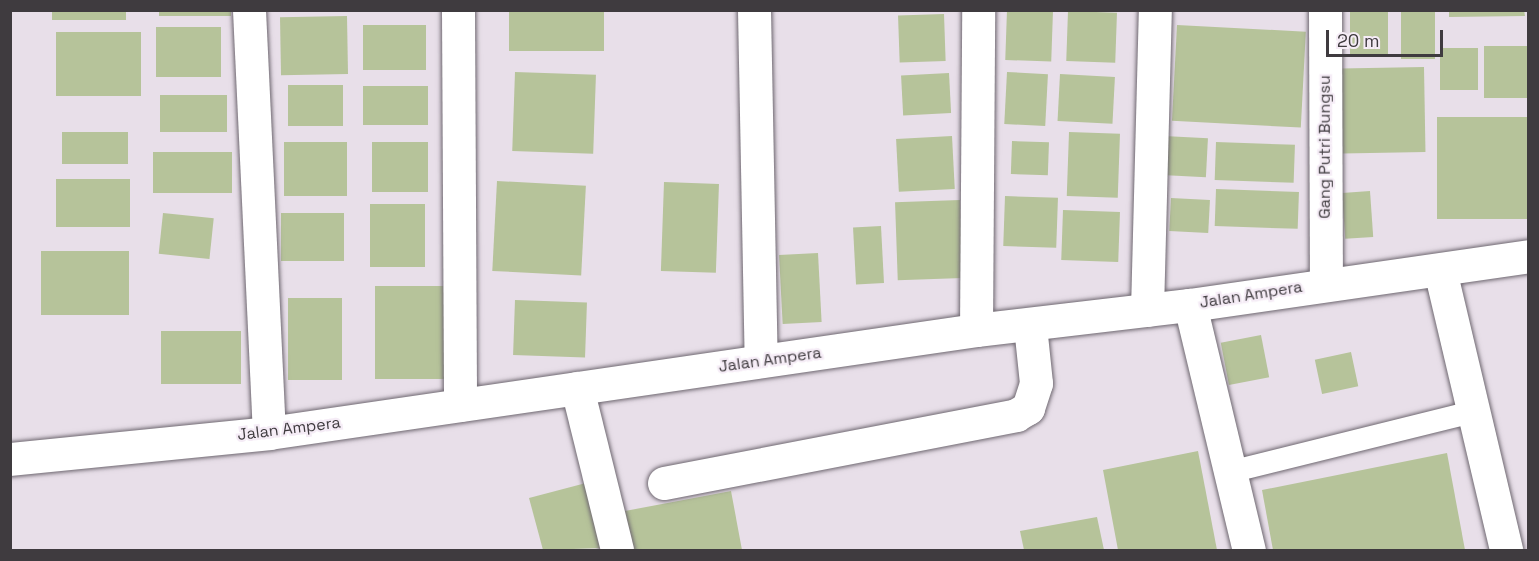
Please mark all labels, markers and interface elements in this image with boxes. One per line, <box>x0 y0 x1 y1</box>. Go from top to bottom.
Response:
scale bar <box>1329 18 1446 56</box>
text: 20 m <box>1337 29 1380 52</box>
street label: Gang Putri Bungsu <box>1315 75 1335 219</box>
street label: Jalan Ampera <box>1198 277 1304 313</box>
street label: Jalan Ampera <box>717 343 823 377</box>
street label: Jalan Ampera <box>236 413 342 445</box>

